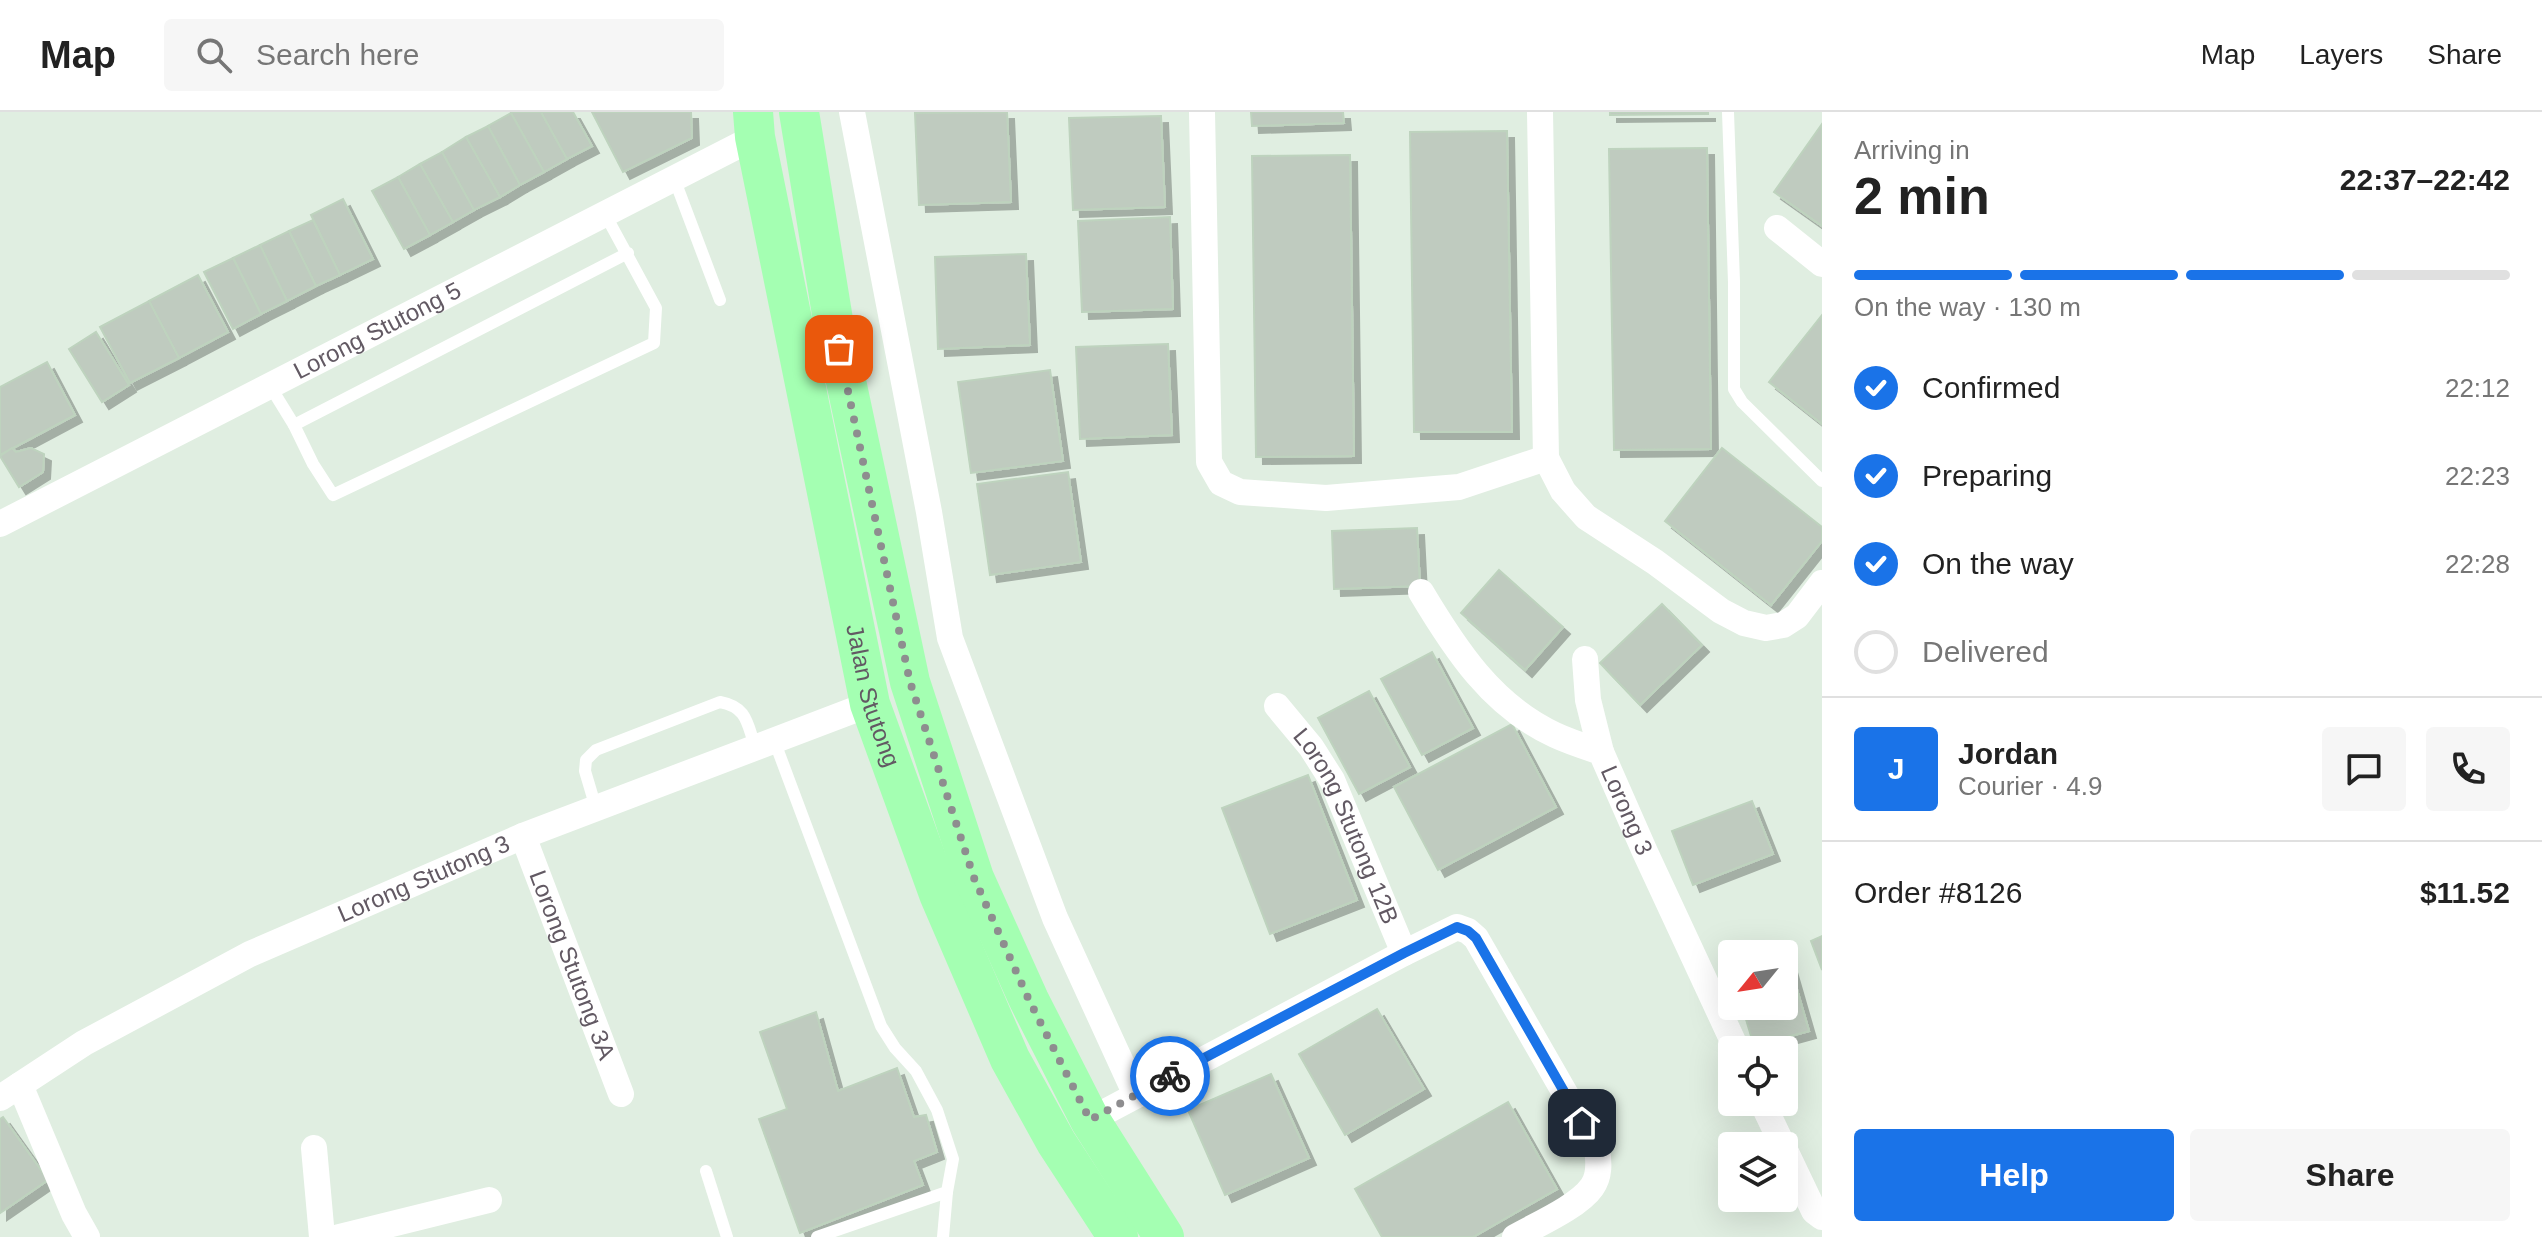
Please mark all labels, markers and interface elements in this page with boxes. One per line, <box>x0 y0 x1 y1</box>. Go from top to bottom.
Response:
search box <box>164 19 724 91</box>
icon: search <box>192 33 236 77</box>
text: Map <box>40 34 116 76</box>
text: Search here <box>256 38 419 71</box>
text: Map <box>2201 39 2255 70</box>
text: Layers <box>2299 39 2383 70</box>
text: Share <box>2427 39 2502 70</box>
text: Arriving in <box>1854 135 1970 165</box>
text: 22:37–22:42 <box>2340 163 2510 196</box>
text: 2 min <box>1854 167 1990 225</box>
street label: Lorong Stutong 5 <box>289 276 465 384</box>
text: On the way · 130 m <box>1854 292 2081 322</box>
pin <box>805 315 873 383</box>
icon: bag <box>817 327 861 371</box>
icon: check <box>1854 366 1898 410</box>
text: Confirmed <box>1922 371 2060 404</box>
text: 22:12 <box>2445 373 2510 403</box>
icon: check <box>1854 454 1898 498</box>
text: Preparing <box>1922 459 2052 492</box>
text: 22:23 <box>2445 461 2510 491</box>
icon: check <box>1854 542 1898 586</box>
text: On the way <box>1922 547 2074 580</box>
text: 22:28 <box>2445 549 2510 579</box>
street label: Jalan Stutong <box>841 622 906 770</box>
text: Delivered <box>1922 635 2049 668</box>
street label: Lorong Stutong 12B <box>1288 723 1404 928</box>
button: chat <box>2322 727 2406 811</box>
button: phone <box>2426 727 2510 811</box>
text: Jordan <box>1958 737 2058 770</box>
text: J <box>1888 752 1904 785</box>
street label: Lorong 3 <box>1596 761 1659 859</box>
text: Courier · 4.9 <box>1958 771 2103 801</box>
street label: Lorong Stutong 3 <box>334 830 513 927</box>
street label: Lorong Stutong 3A <box>524 866 621 1063</box>
text: Order #8126 <box>1854 876 2022 909</box>
text: $11.52 <box>2420 876 2510 909</box>
north arrow <box>1718 940 1798 1020</box>
map controls <box>1718 940 1798 1212</box>
courier <box>1130 1036 1210 1116</box>
button: locate <box>1718 1036 1798 1116</box>
icon: bike <box>1148 1054 1192 1098</box>
pin <box>1548 1089 1616 1157</box>
icon: home <box>1560 1101 1604 1145</box>
button: Help <box>1854 1129 2174 1221</box>
button: Share <box>2190 1129 2510 1221</box>
button: layers <box>1718 1132 1798 1212</box>

